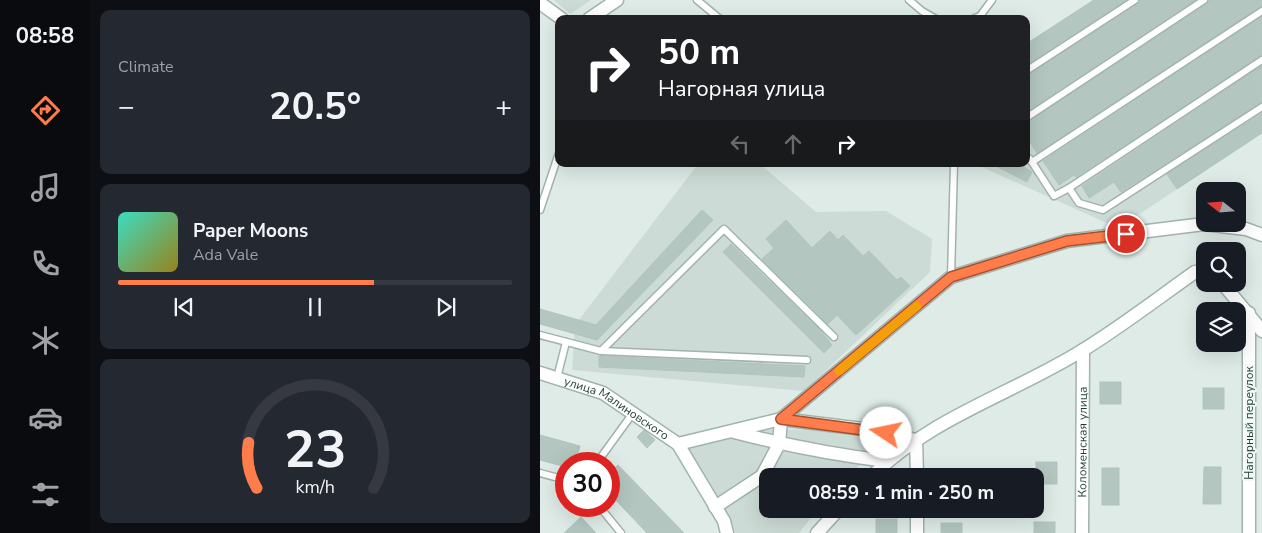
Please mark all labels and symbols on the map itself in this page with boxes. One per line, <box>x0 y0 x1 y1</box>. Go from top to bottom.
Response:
north arrow <box>1196 182 1246 232</box>
pin <box>1105 213 1147 255</box>
street label: Нагорный переулок <box>1241 366 1257 480</box>
street label: улица Малиновского <box>562 373 672 444</box>
street label: Коломенская улица <box>1074 386 1091 498</box>
position arrow <box>859 406 911 458</box>
speed limit sign: 30 <box>555 452 620 517</box>

